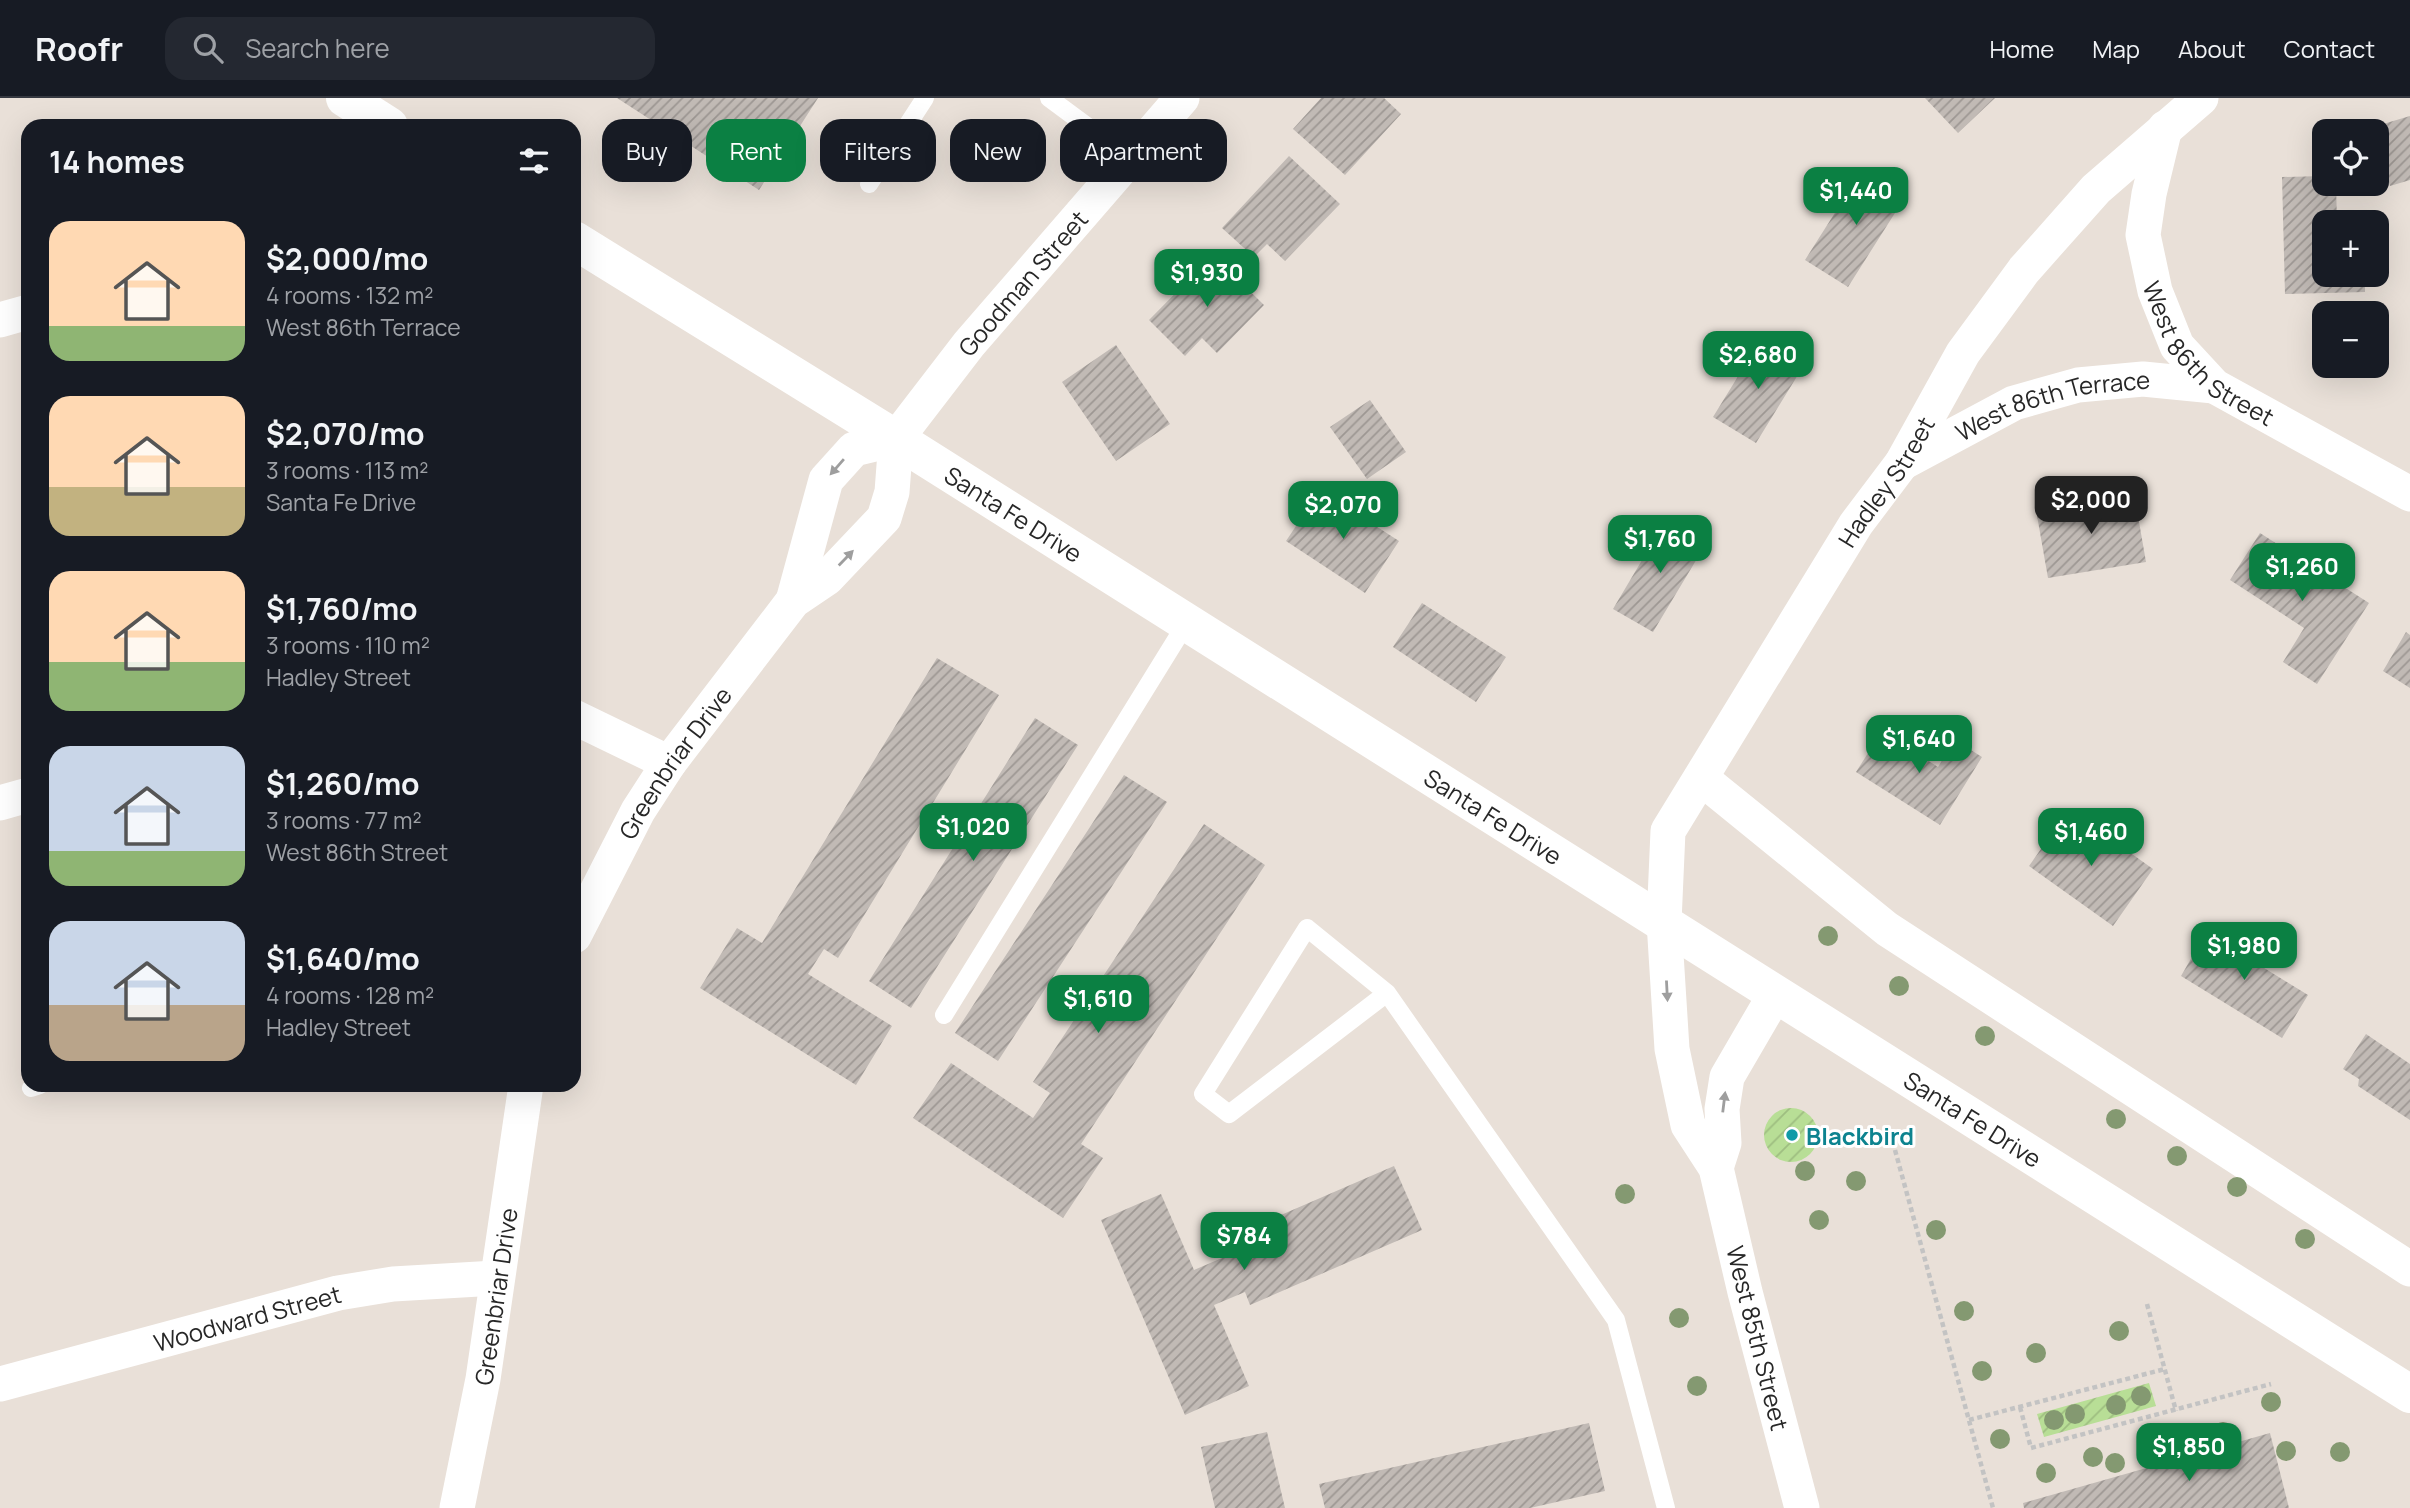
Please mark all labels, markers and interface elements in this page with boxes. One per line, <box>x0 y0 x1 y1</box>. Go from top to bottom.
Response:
search box <box>165 17 655 80</box>
text: Roofr <box>35 26 123 71</box>
icon: search <box>189 29 227 67</box>
text: Search here <box>245 30 390 66</box>
text: Home <box>1989 32 2054 65</box>
text: Map <box>2092 32 2140 65</box>
text: About <box>2178 32 2246 65</box>
text: Contact <box>2284 32 2375 65</box>
chip: Buy <box>602 119 692 182</box>
chip: Rent <box>706 119 806 182</box>
chip: Filters <box>820 119 936 182</box>
chip: New <box>950 119 1046 182</box>
chip: Apartment <box>1060 119 1227 182</box>
map controls <box>2312 119 2389 378</box>
button: locate <box>2312 119 2389 196</box>
text: 14 homes <box>49 141 185 182</box>
icon: filters <box>515 142 553 180</box>
pin: $1,440 <box>1799 167 1913 227</box>
text: $1,440 <box>1819 174 1893 206</box>
street label: Goodman Street <box>950 203 1094 362</box>
button: + <box>2312 210 2389 287</box>
text: $2,000/mo <box>266 238 428 279</box>
icon: home <box>105 249 189 333</box>
pin: $1,930 <box>1150 250 1264 309</box>
text: $1,930 <box>1170 256 1244 288</box>
street label: West 86th Street <box>2136 276 2280 433</box>
text: 4 rooms · 132 m² <box>266 279 434 311</box>
button: − <box>2312 301 2389 378</box>
text: West 86th Terrace <box>266 311 461 343</box>
pin: $2,680 <box>1701 331 1815 391</box>
text: $2,680 <box>1719 338 1797 370</box>
street label: West 86th Terrace <box>1949 362 2151 448</box>
street label: Hadley Street <box>1830 410 1941 553</box>
text: $2,070/mo <box>266 413 425 454</box>
icon: home <box>105 424 189 508</box>
text: 3 rooms · 113 m² <box>266 454 429 486</box>
one-way arrow <box>830 458 845 475</box>
street label: Santa Fe Drive <box>939 458 1089 569</box>
pin: $2,000 <box>2034 476 2148 536</box>
pin: $2,070 <box>1286 482 1400 541</box>
text: $2,000 <box>2051 483 2131 515</box>
text: Santa Fe Drive <box>266 486 416 518</box>
text: $2,070 <box>1304 488 1382 520</box>
pin: $1,760 <box>1603 516 1717 575</box>
text: $1,760 <box>1624 522 1696 554</box>
pin: $1,260 <box>2245 544 2359 603</box>
one-way arrow <box>838 550 854 567</box>
text: $1,260 <box>2265 550 2339 582</box>
text: $1,760/mo <box>266 588 418 629</box>
icon: home <box>105 599 189 683</box>
text: 3 rooms · 110 m² <box>266 629 430 661</box>
text: Hadley Street <box>266 661 411 693</box>
street label: Greenbriar Drive <box>610 679 739 844</box>
pin: $1,640 <box>1862 716 1976 775</box>
text: $1,640 <box>1882 722 1956 754</box>
street label: Santa Fe Drive <box>1418 760 1569 872</box>
text: $1,260/mo <box>266 763 420 804</box>
icon: home <box>105 774 189 858</box>
text: 3 rooms · 77 m² <box>266 804 422 836</box>
pin: $1,020 <box>916 804 1030 863</box>
pin: $1,460 <box>2034 808 2148 868</box>
text: $1,020 <box>936 810 1010 842</box>
text: $1,460 <box>2054 815 2128 847</box>
text: West 86th Street <box>266 836 448 868</box>
pin: $1,980 <box>2187 922 2301 982</box>
text: $1,980 <box>2207 929 2281 961</box>
text: $1,640/mo <box>266 938 420 979</box>
icon: home <box>105 949 189 1033</box>
pin: $1,610 <box>1041 976 1155 1035</box>
text: 4 rooms · 128 m² <box>266 979 434 1011</box>
one-way arrow <box>1662 980 1673 1002</box>
text: $1,610 <box>1063 982 1133 1014</box>
text: Hadley Street <box>266 1011 411 1043</box>
street label: Santa Fe Drive <box>1898 1063 2048 1174</box>
one-way arrow <box>1719 1090 1730 1112</box>
place label: Blackbird <box>1806 1119 1914 1152</box>
marker: Blackbird <box>1784 1127 1800 1143</box>
street label: Greenbriar Drive <box>466 1206 524 1387</box>
pin: $784 <box>1203 1212 1285 1272</box>
text: $784 <box>1217 1219 1271 1251</box>
street label: West 85th Street <box>1719 1242 1797 1434</box>
street label: Woodward Street <box>150 1276 345 1358</box>
pin: $1,850 <box>2132 1424 2246 1483</box>
text: $1,850 <box>2152 1430 2226 1462</box>

